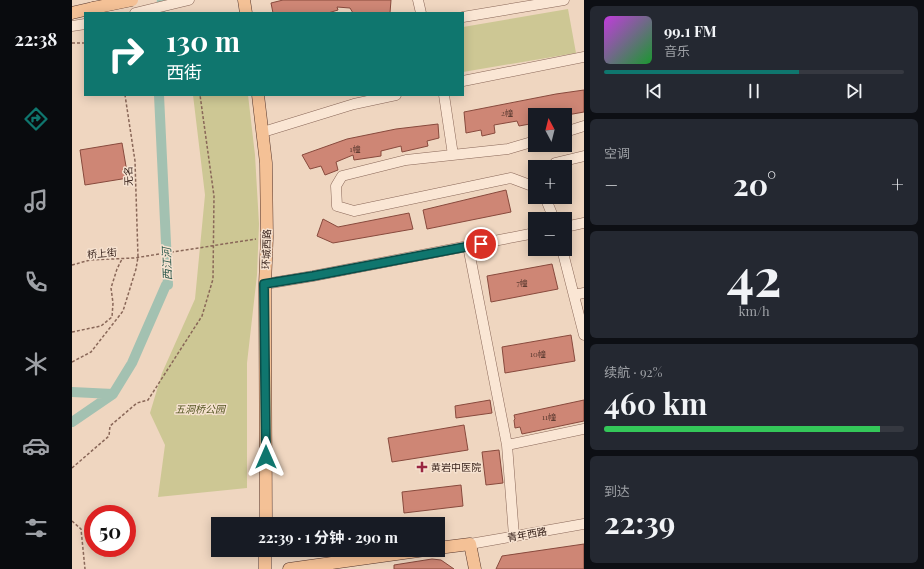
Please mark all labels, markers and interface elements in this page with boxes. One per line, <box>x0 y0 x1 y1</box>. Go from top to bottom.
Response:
text: 99.1 FM <box>664 21 717 41</box>
text: 130 m <box>166 22 240 59</box>
text: 22:38 <box>15 27 57 51</box>
icon: right <box>100 28 152 80</box>
text: 音乐 <box>664 42 690 59</box>
text: 西街 <box>166 60 202 84</box>
icon: previous <box>643 80 665 102</box>
icon: pause <box>743 80 765 102</box>
icon: next <box>843 80 865 102</box>
icon: directions <box>22 105 50 133</box>
house number: 2幢 <box>501 107 513 118</box>
north arrow <box>528 108 572 152</box>
map controls <box>528 108 572 256</box>
house number: 1幢 <box>350 143 360 154</box>
text: 空调 <box>604 144 630 161</box>
button: + <box>528 160 572 204</box>
text: 20° <box>733 164 776 204</box>
street label: 无名 <box>121 166 135 186</box>
text: − <box>604 169 618 199</box>
text: + <box>891 169 904 199</box>
icon: music <box>22 187 50 215</box>
button: − <box>528 212 572 256</box>
pin <box>464 227 498 261</box>
street label: 环城西路 <box>258 229 274 269</box>
icon: arrive <box>470 233 492 255</box>
text: 42 <box>727 241 781 310</box>
street label: 桥上街 <box>86 245 118 261</box>
water label: 西江河 <box>158 245 175 281</box>
icon: phone <box>22 268 50 296</box>
house number: 7幢 <box>516 277 528 288</box>
text: km/h <box>738 302 770 319</box>
house number: 10幢 <box>530 348 546 359</box>
icon: climate <box>22 350 50 378</box>
text: 续航 · 92% <box>604 363 662 380</box>
text: 460 km <box>604 383 707 423</box>
park label: 五洞桥公园 <box>175 402 227 416</box>
house number: 11幢 <box>542 411 556 422</box>
icon: car <box>22 432 50 460</box>
position arrow <box>245 436 287 478</box>
place label: 黄岩中医院 <box>431 460 481 474</box>
marker: 黄岩中医院 <box>416 461 428 473</box>
text: 到达 <box>604 482 630 499</box>
text: 22:39 <box>604 502 675 542</box>
speed limit sign: 50 <box>84 505 136 557</box>
icon: filters <box>22 514 50 542</box>
street label: 青年西路 <box>506 524 548 544</box>
text: 22:39 · 1 分钟 · 290 m <box>258 527 398 547</box>

